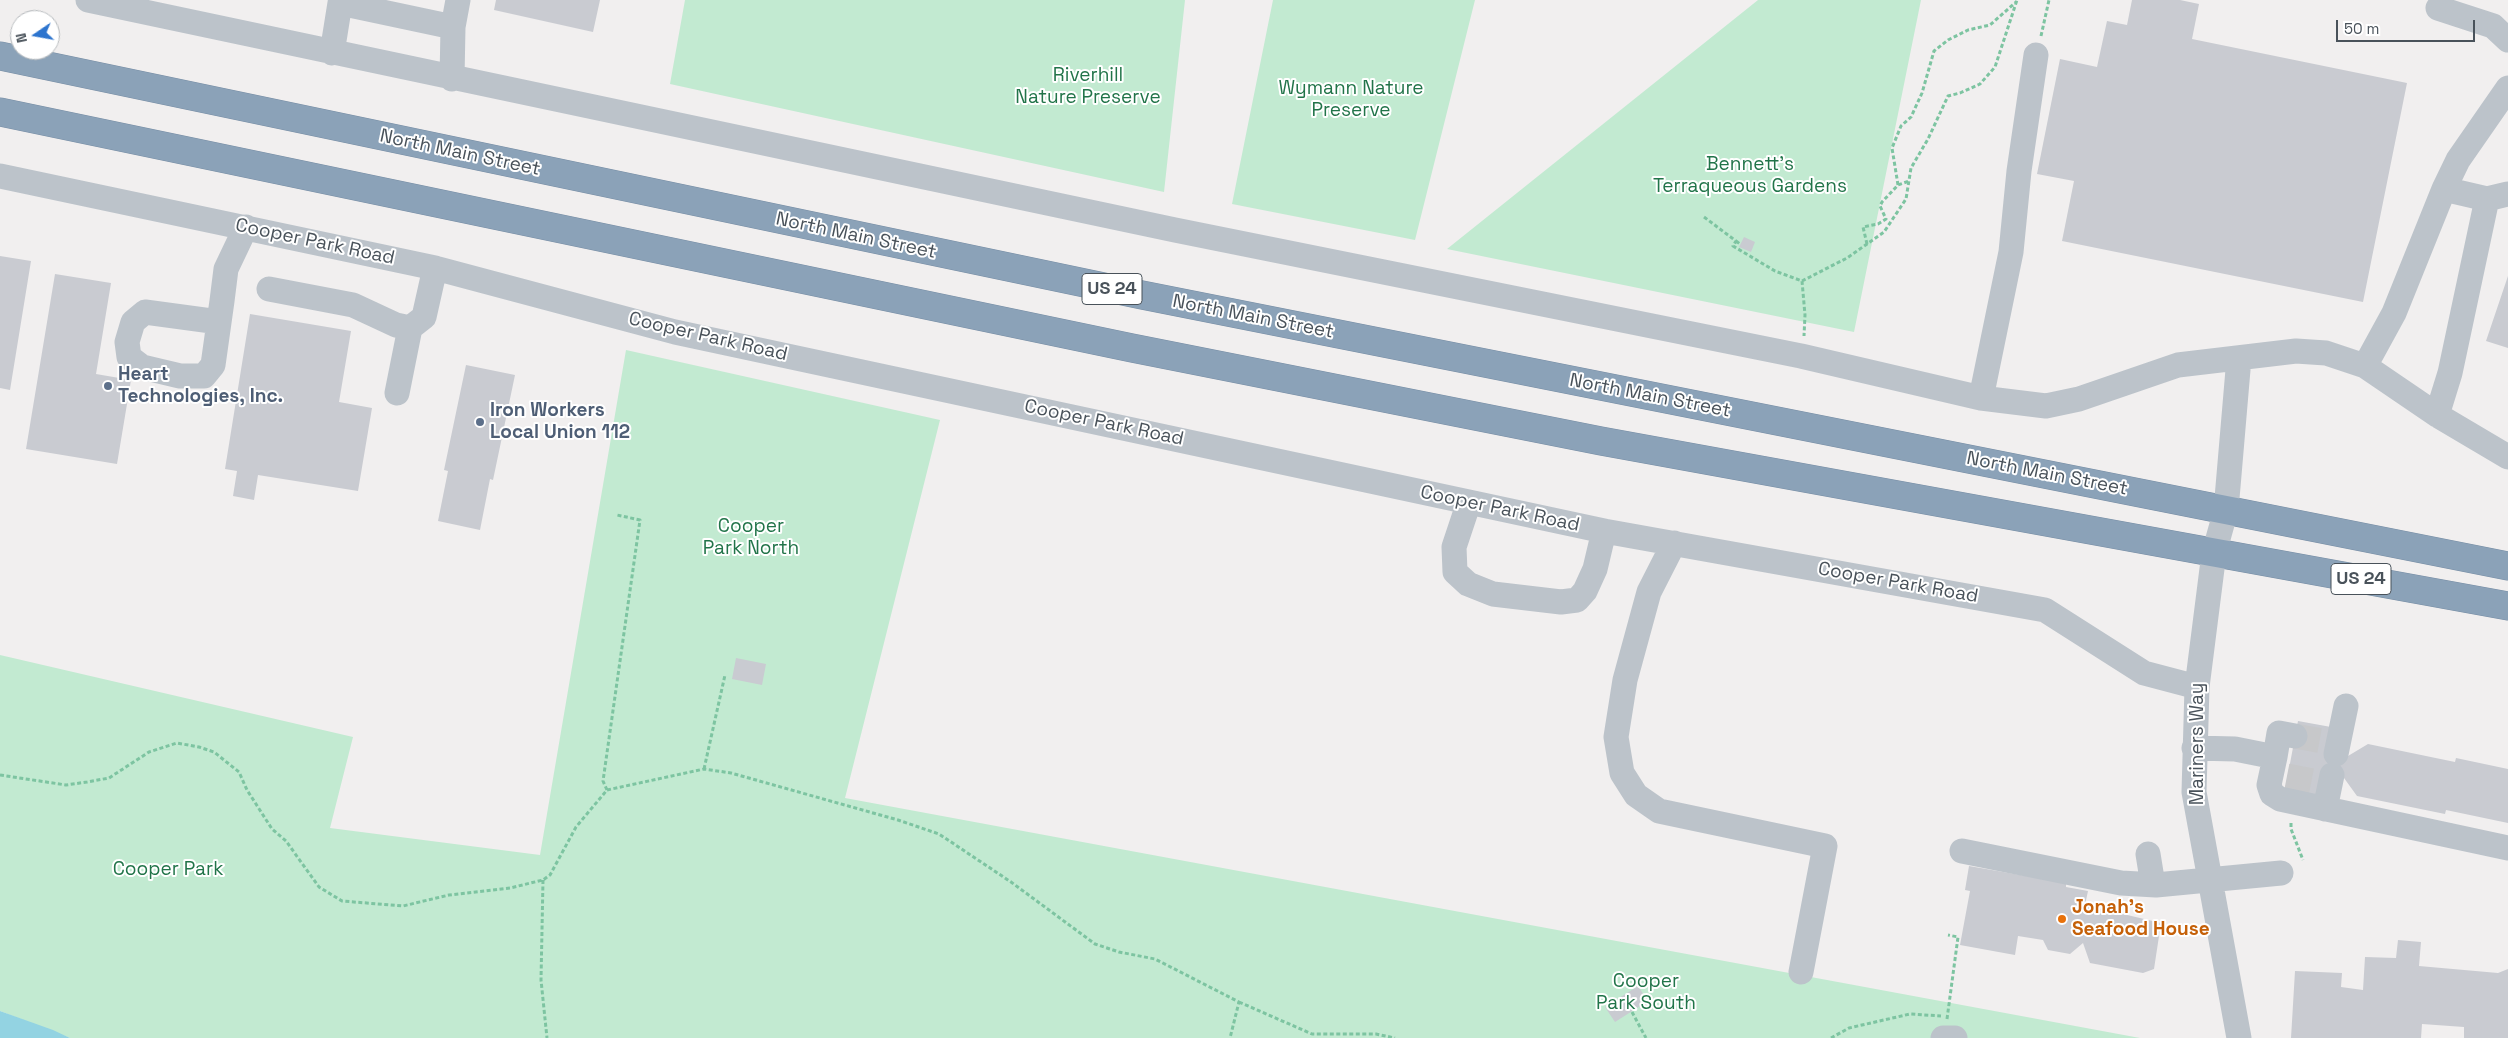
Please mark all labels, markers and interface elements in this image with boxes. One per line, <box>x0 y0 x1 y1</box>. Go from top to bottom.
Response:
north arrow <box>10 10 60 60</box>
scale bar <box>2338 10 2477 42</box>
text: 50 m <box>2344 19 2379 38</box>
text: N <box>12 31 31 44</box>
park label: Riverhill Nature Preserve <box>1015 65 1161 109</box>
park label: Wymann Nature Preserve <box>1278 78 1424 122</box>
street label: North Main Street <box>378 125 542 181</box>
park label: Bennett's Terraqueous Gardens <box>1653 154 1847 198</box>
street label: North Main Street <box>774 208 938 264</box>
street label: Cooper Park Road <box>233 214 397 270</box>
road number: US 24 <box>1082 274 1142 304</box>
street label: North Main Street <box>1171 290 1335 344</box>
street label: Cooper Park Road <box>626 308 790 366</box>
place label: Heart Technologies, Inc. <box>118 364 283 408</box>
street label: North Main Street <box>1568 369 1732 423</box>
marker: Heart Technologies, Inc. <box>102 380 114 392</box>
street label: Cooper Park Road <box>1022 395 1186 451</box>
place label: Iron Workers Local Union 112 <box>490 400 630 444</box>
marker: Iron Workers Local Union 112 <box>474 416 486 428</box>
street label: North Main Street <box>1965 447 2129 501</box>
street label: Cooper Park Road <box>1418 481 1582 537</box>
park label: Cooper Park North <box>703 516 799 560</box>
street label: Cooper Park Road <box>1816 558 1980 608</box>
road number: US 24 <box>2331 564 2391 594</box>
street label: Mariners Way <box>2187 683 2209 805</box>
park label: Cooper Park <box>113 859 223 881</box>
place label: Jonah's Seafood House <box>2072 897 2210 941</box>
marker: Jonah's Seafood House <box>2056 913 2068 925</box>
park label: Cooper Park South <box>1596 971 1696 1015</box>

